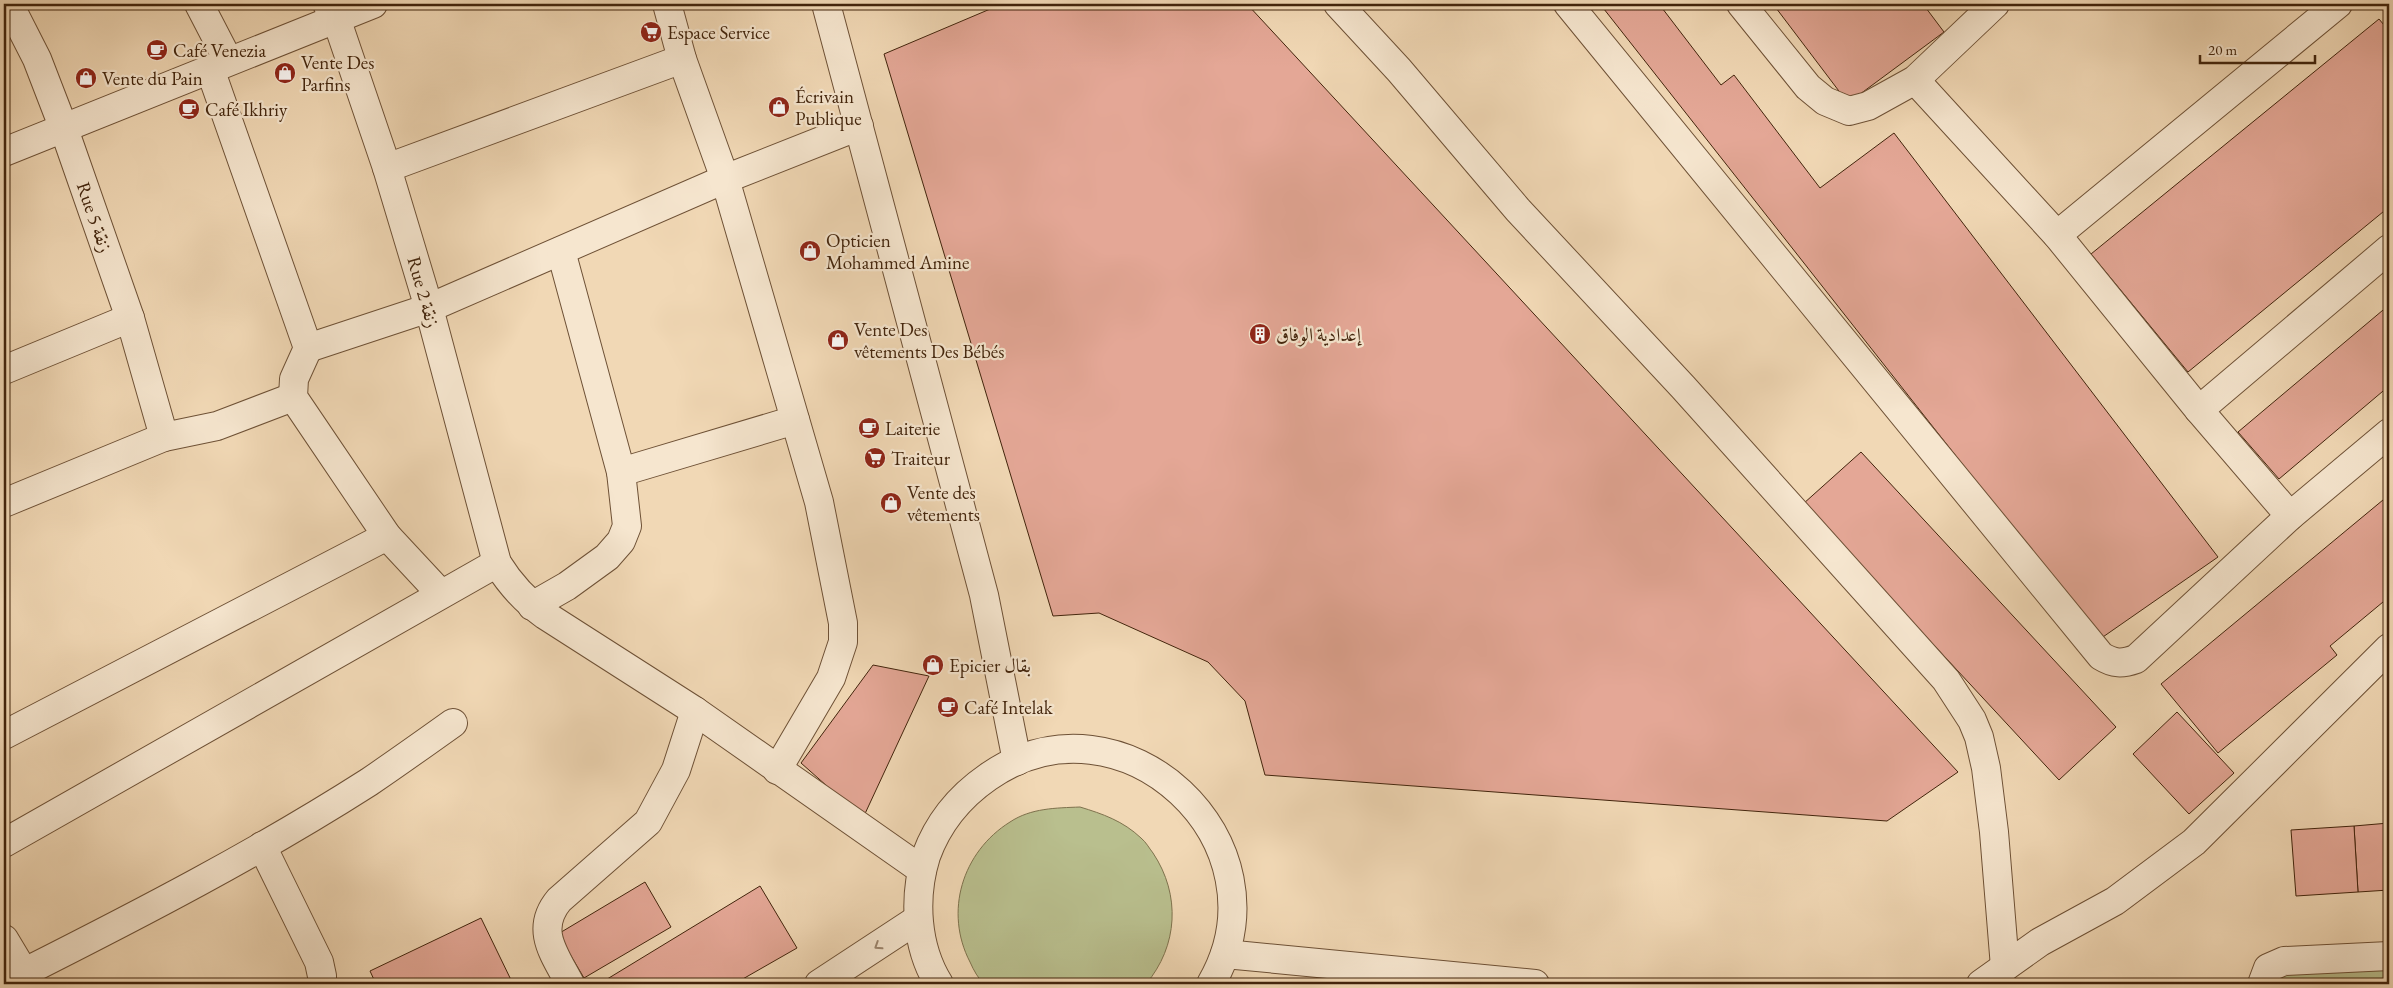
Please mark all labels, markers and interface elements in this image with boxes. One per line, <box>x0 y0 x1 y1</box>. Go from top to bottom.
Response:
supermarket icon: Espace Service <box>639 20 663 44</box>
place label: Espace Service <box>667 20 770 45</box>
scale bar <box>2200 32 2316 64</box>
cafe icon: Café Venezia <box>145 38 169 62</box>
place label: Café Venezia <box>173 38 266 63</box>
text: 20 m <box>2208 40 2237 59</box>
place label: Vente Des Parfins <box>301 50 374 97</box>
shop icon: Vente Des Parfins <box>273 61 297 85</box>
shop icon: Vente du Pain <box>74 66 98 90</box>
place label: Vente du Pain <box>102 66 203 91</box>
place label: Écrivain Publique <box>795 84 862 131</box>
shop icon: Écrivain Publique <box>767 95 791 119</box>
cafe icon: Café Ikhriy <box>177 97 201 121</box>
place label: Café Ikhriy <box>205 97 288 122</box>
street label: Rue 5 زنقة <box>71 178 118 256</box>
place label: Opticien Mohammed Amine <box>826 228 969 275</box>
shop icon: Opticien Mohammed Amine <box>798 239 822 263</box>
street label: Rue 2 زنقة <box>401 253 446 331</box>
place label: Vente Des vêtements Des Bébés <box>854 317 1004 364</box>
building icon: إعدادية الوفاق <box>1248 322 1272 346</box>
place label: إعدادية الوفاق <box>1276 322 1363 347</box>
shop icon: Vente Des vêtements Des Bébés <box>826 328 850 352</box>
cafe icon: Laiterie <box>857 416 881 440</box>
place label: Laiterie <box>885 416 940 441</box>
supermarket icon: Traiteur <box>863 446 887 470</box>
place label: Traiteur <box>891 446 951 471</box>
place label: Vente des vêtements <box>907 480 980 527</box>
shop icon: Vente des vêtements <box>879 491 903 515</box>
shop icon: Epicier بقال <box>921 653 945 677</box>
place label: Epicier بقال <box>949 653 1031 678</box>
cafe icon: Café Intelak <box>936 695 960 719</box>
place label: Café Intelak <box>964 695 1054 720</box>
one-way arrow <box>874 940 883 949</box>

